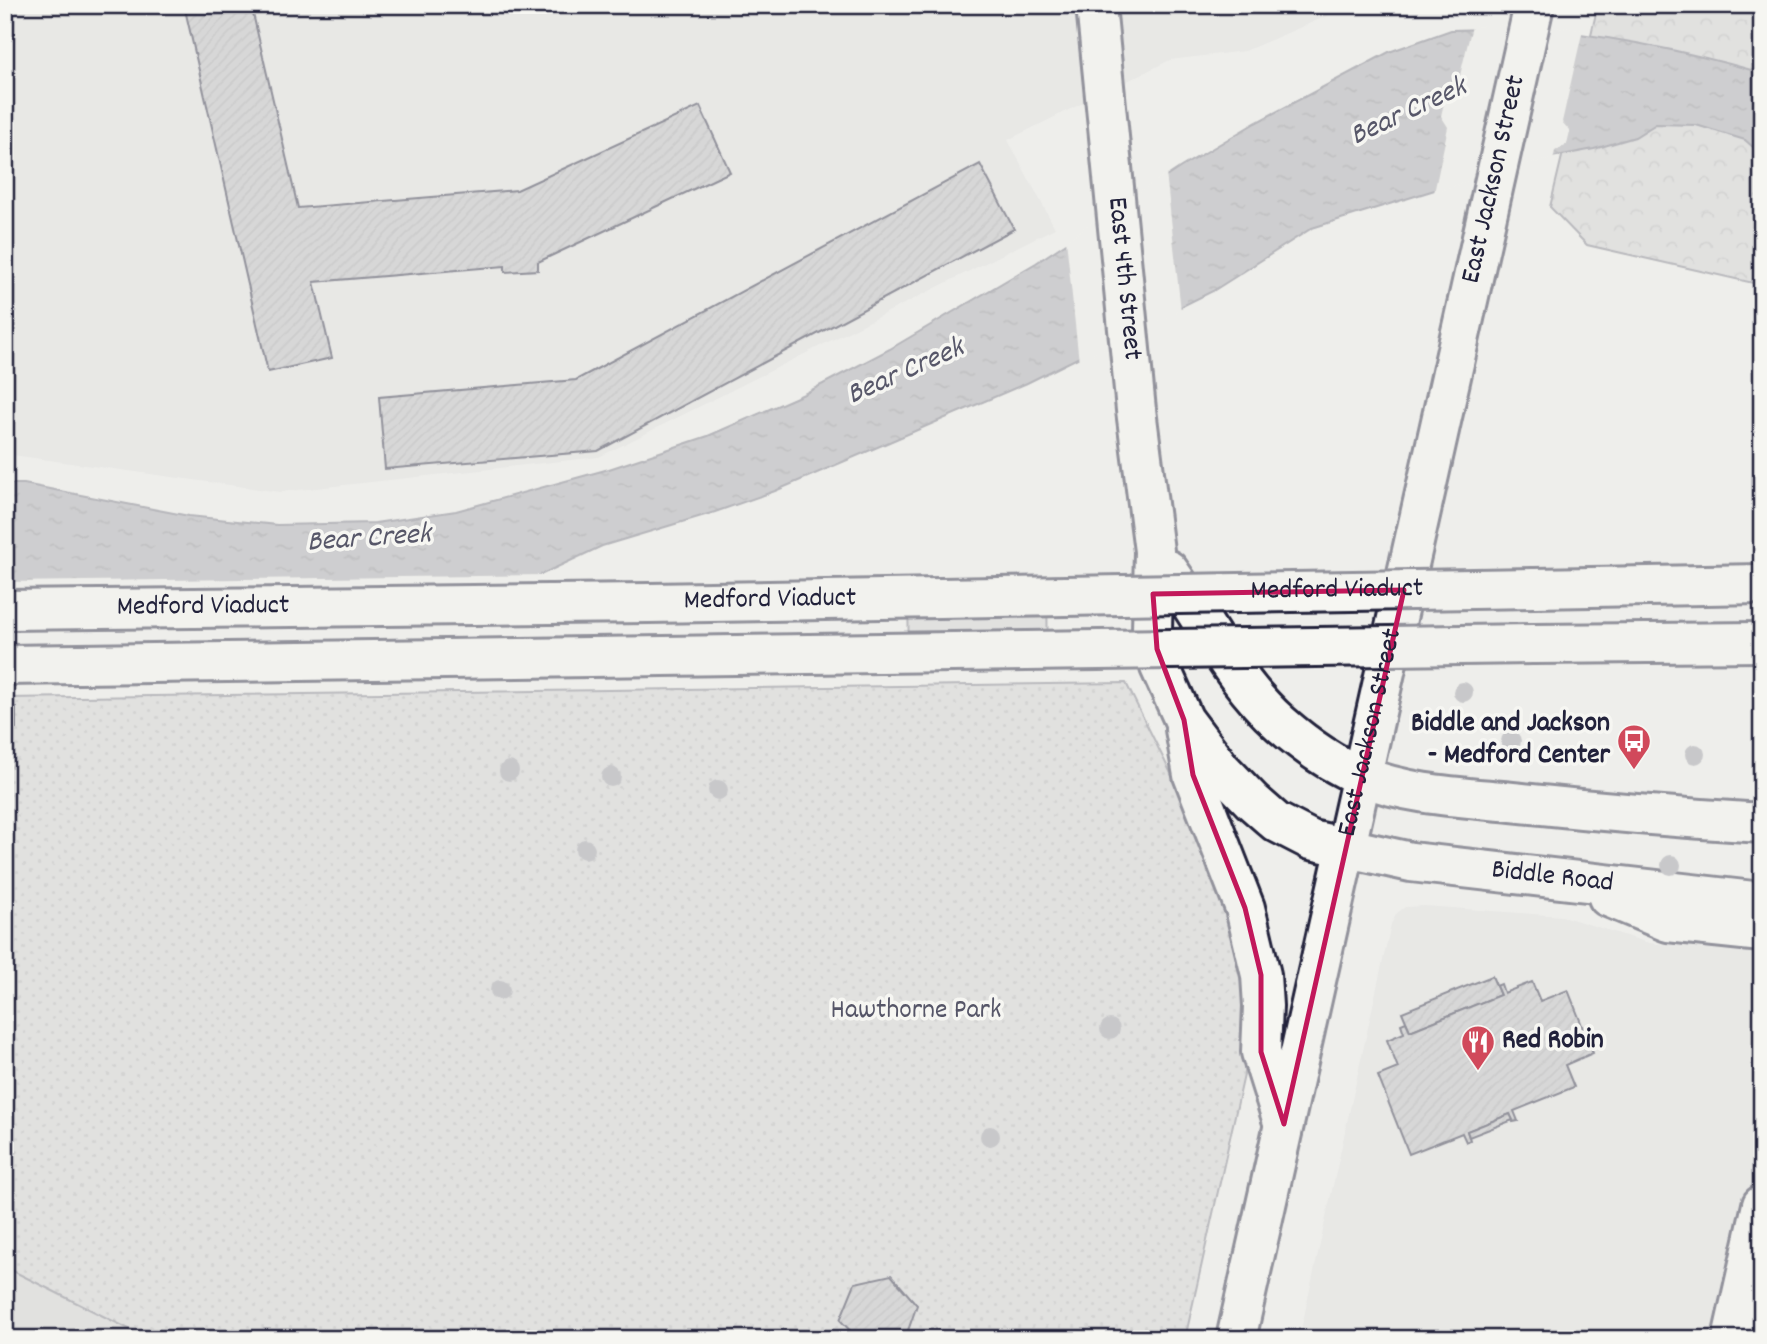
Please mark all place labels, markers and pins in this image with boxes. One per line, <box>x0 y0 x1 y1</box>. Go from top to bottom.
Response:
place label: Biddle and Jackson - Medford Center <box>1411 705 1611 777</box>
bus stop icon: Biddle and Jackson - Medford Center <box>1615 722 1653 771</box>
place label: Red Robin <box>1502 1022 1604 1062</box>
restaurant icon: Red Robin <box>1459 1023 1497 1072</box>

